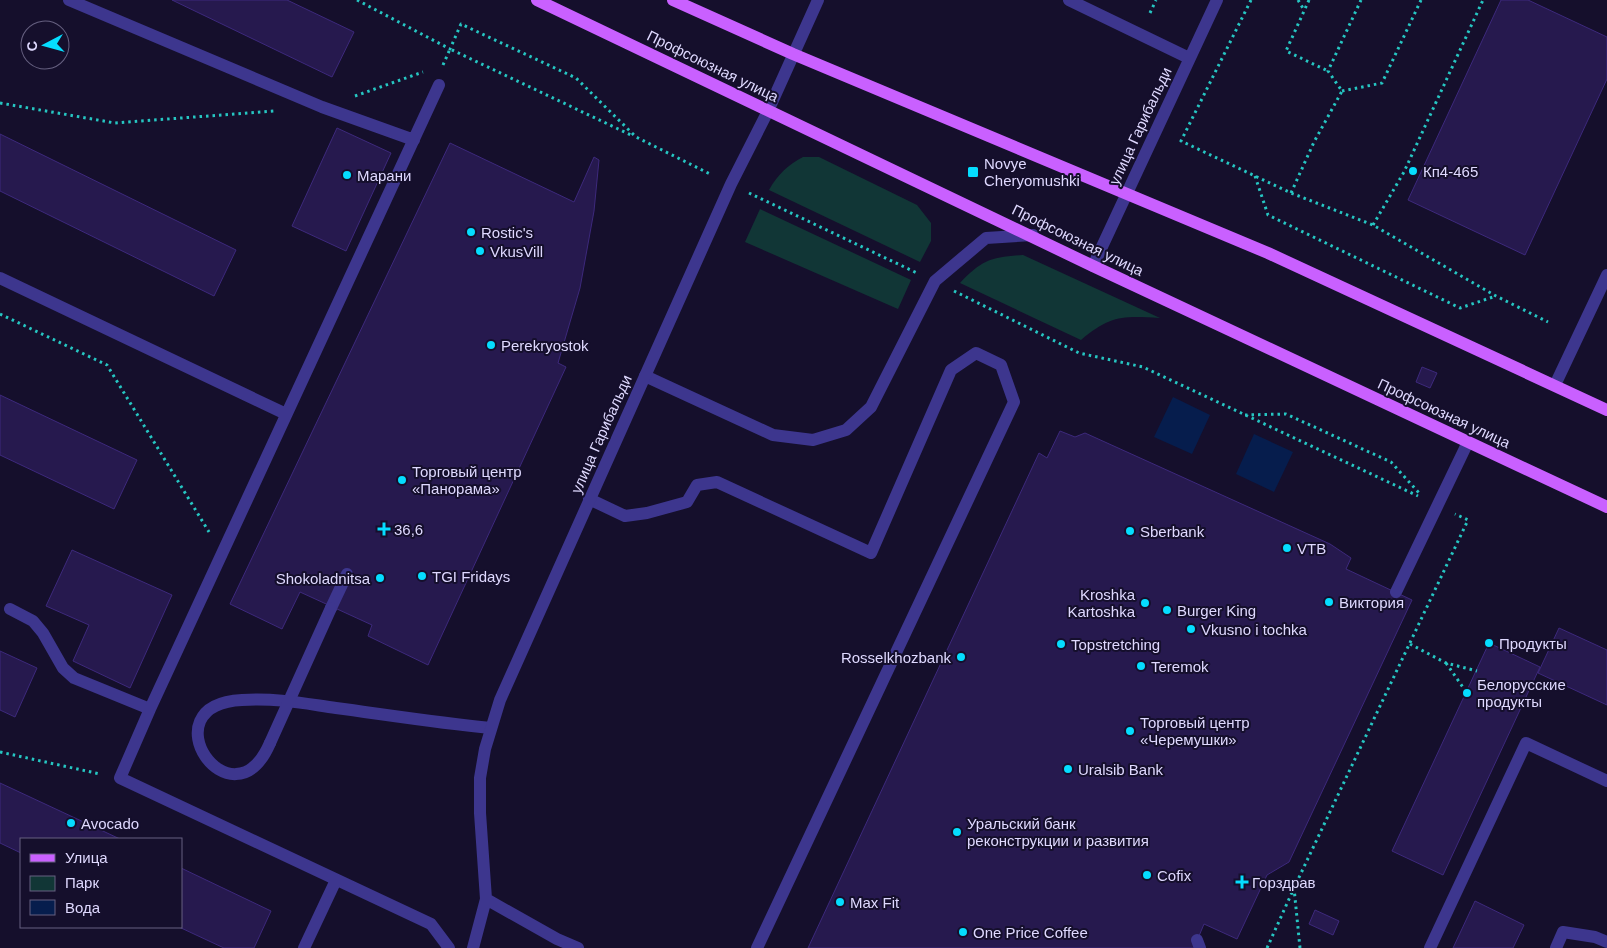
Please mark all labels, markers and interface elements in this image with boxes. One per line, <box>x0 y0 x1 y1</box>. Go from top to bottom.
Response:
north arrow <box>20 20 70 70</box>
street label: Профсоюзная улица <box>645 27 782 106</box>
text: С <box>24 40 41 52</box>
street label: улица Гарибальди <box>1105 64 1175 188</box>
place label: Novye Cheryomushki <box>984 155 1080 189</box>
place label: Кп4-465 <box>1423 163 1478 180</box>
marker: Novye Cheryomushki <box>966 165 980 179</box>
marker: Кп4-465 <box>1407 165 1419 177</box>
place label: Марани <box>357 167 411 184</box>
marker: Марани <box>341 169 353 181</box>
street label: Профсоюзная улица <box>1010 201 1147 280</box>
place label: Rostiс's <box>481 224 533 241</box>
marker: Rostiс's <box>465 226 477 238</box>
place label: VkusVill <box>490 243 543 260</box>
marker: VkusVill <box>474 245 486 257</box>
place label: Perekryostok <box>501 337 589 354</box>
marker: Perekryostok <box>485 339 497 351</box>
street label: улица Гарибальди <box>567 372 635 496</box>
street label: Профсоюзная улица <box>1375 375 1513 451</box>
place label: Торговый центр «Панорама» <box>412 463 522 497</box>
marker: Торговый центр «Панорама» <box>396 474 408 486</box>
place label: 36,6 <box>394 521 423 538</box>
marker: 36,6 <box>378 523 390 535</box>
place label: Sberbank <box>1140 523 1205 540</box>
marker: Sberbank <box>1124 525 1136 537</box>
place label: VTB <box>1297 540 1326 557</box>
marker: VTB <box>1281 542 1293 554</box>
place label: TGI Fridays <box>432 568 510 585</box>
place label: Shokoladnitsa <box>276 570 371 587</box>
marker: TGI Fridays <box>416 570 428 582</box>
marker: Shokoladnitsa <box>374 572 386 584</box>
place label: Kroshka Kartoshka <box>1067 586 1136 620</box>
place label: Виктория <box>1339 594 1404 611</box>
marker: Виктория <box>1323 596 1335 608</box>
marker: Kroshka Kartoshka <box>1139 597 1151 609</box>
place label: Burger King <box>1177 602 1256 619</box>
marker: Burger King <box>1161 604 1173 616</box>
place label: Vkusno i tochka <box>1201 621 1308 638</box>
marker: Vkusno i tochka <box>1185 623 1197 635</box>
place label: Продукты <box>1499 635 1567 652</box>
place label: Topstretching <box>1071 636 1160 653</box>
marker: Продукты <box>1483 637 1495 649</box>
marker: Topstretching <box>1055 638 1067 650</box>
place label: Rosselkhozbank <box>841 649 951 666</box>
marker: Rosselkhozbank <box>955 651 967 663</box>
place label: Teremok <box>1151 658 1209 675</box>
marker: Teremok <box>1135 660 1147 672</box>
place label: Белорусские продукты <box>1477 676 1566 710</box>
marker: Белорусские продукты <box>1461 687 1473 699</box>
place label: Торговый центр «Черемушки» <box>1140 714 1250 748</box>
marker: Торговый центр «Черемушки» <box>1124 725 1136 737</box>
place label: Uralsib Bank <box>1078 761 1164 778</box>
marker: Uralsib Bank <box>1062 763 1074 775</box>
place label: Avocado <box>81 815 139 832</box>
place label: Уральский банк реконструкции и развития <box>967 815 1149 849</box>
marker: Avocado <box>65 817 77 829</box>
marker: Уральский банк реконструкции и развития <box>951 826 963 838</box>
legend <box>20 838 182 928</box>
text: Улица <box>65 849 108 866</box>
place label: Cofix <box>1157 867 1192 884</box>
marker: Cofix <box>1141 869 1153 881</box>
text: Парк <box>65 874 99 891</box>
place label: Горздрав <box>1252 874 1316 891</box>
marker: Горздрав <box>1236 876 1248 888</box>
place label: Max Fit <box>850 894 900 911</box>
marker: Max Fit <box>834 896 846 908</box>
text: Вода <box>65 899 101 916</box>
place label: One Price Coffee <box>973 924 1088 941</box>
marker: One Price Coffee <box>957 926 969 938</box>

